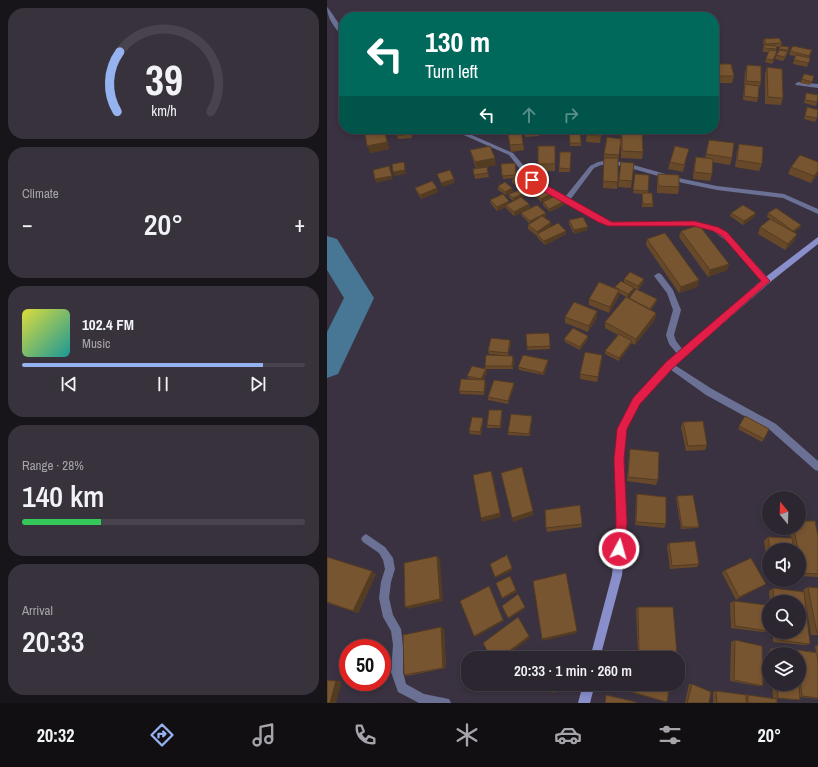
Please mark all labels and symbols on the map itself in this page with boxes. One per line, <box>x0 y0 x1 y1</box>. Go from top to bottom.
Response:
pin <box>515 163 549 197</box>
north arrow <box>762 491 806 535</box>
position arrow <box>598 528 640 570</box>
speed limit sign: 50 <box>339 639 391 691</box>

